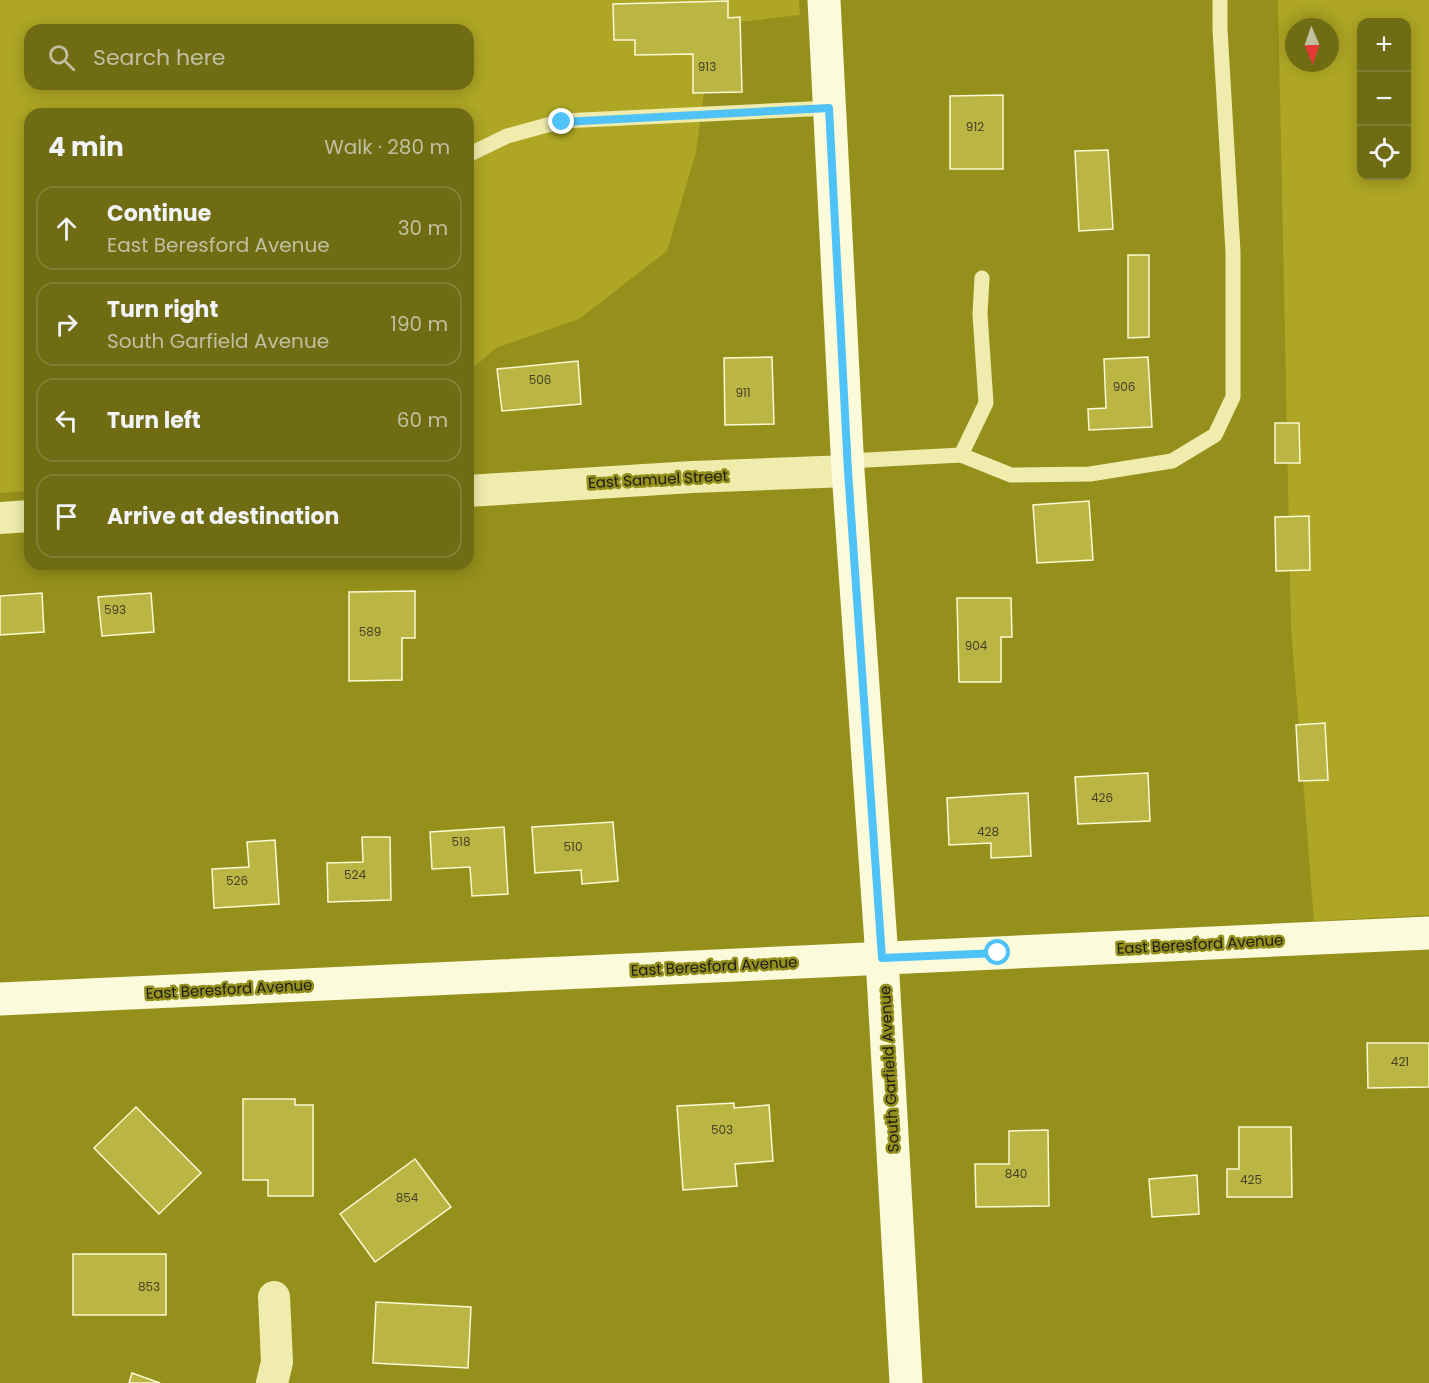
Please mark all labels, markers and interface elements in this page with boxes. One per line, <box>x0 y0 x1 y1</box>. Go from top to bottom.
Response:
north arrow <box>1285 18 1339 72</box>
map controls <box>1357 18 1411 180</box>
button: + <box>1357 18 1411 72</box>
search box <box>24 24 474 90</box>
icon: search <box>45 41 78 74</box>
text: Search here <box>93 42 226 73</box>
house number: 913 <box>698 58 716 75</box>
button: − <box>1357 72 1411 126</box>
route end <box>548 108 574 134</box>
house number: 912 <box>966 118 984 135</box>
button: locate <box>1357 126 1411 180</box>
text: 4 min <box>48 129 124 165</box>
text: Walk · 280 m <box>324 133 450 161</box>
text: Continue <box>107 198 211 229</box>
icon: ahead <box>50 212 83 245</box>
text: 30 m <box>398 214 448 242</box>
text: East Beresford Avenue <box>107 231 330 259</box>
text: Turn right <box>107 294 218 325</box>
icon: right <box>50 308 83 341</box>
text: 190 m <box>391 310 448 338</box>
text: South Garfield Avenue <box>107 327 329 355</box>
house number: 506 <box>529 371 551 388</box>
house number: 906 <box>1113 378 1135 395</box>
house number: 911 <box>735 384 751 401</box>
icon: left <box>50 404 83 437</box>
text: Turn left <box>107 405 201 436</box>
text: 60 m <box>397 406 448 434</box>
street label: East Samuel Street <box>588 465 728 493</box>
icon: arrive <box>50 500 83 533</box>
text: Arrive at destination <box>107 501 339 532</box>
house number: 593 <box>104 601 126 618</box>
house number: 589 <box>359 623 381 640</box>
house number: 904 <box>965 637 988 654</box>
house number: 426 <box>1091 789 1113 806</box>
house number: 428 <box>977 823 999 840</box>
house number: 518 <box>452 833 470 850</box>
house number: 510 <box>564 838 582 855</box>
house number: 524 <box>344 866 366 883</box>
house number: 526 <box>226 872 248 889</box>
street label: East Beresford Avenue <box>1116 929 1284 959</box>
route start <box>984 939 1010 965</box>
street label: East Beresford Avenue <box>630 951 798 981</box>
street label: East Beresford Avenue <box>145 974 313 1004</box>
street label: South Garfield Avenue <box>874 985 904 1153</box>
house number: 421 <box>1391 1053 1409 1070</box>
house number: 503 <box>711 1121 733 1138</box>
house number: 840 <box>1005 1165 1027 1182</box>
house number: 425 <box>1240 1171 1262 1188</box>
house number: 854 <box>396 1189 419 1206</box>
house number: 853 <box>138 1278 160 1295</box>

